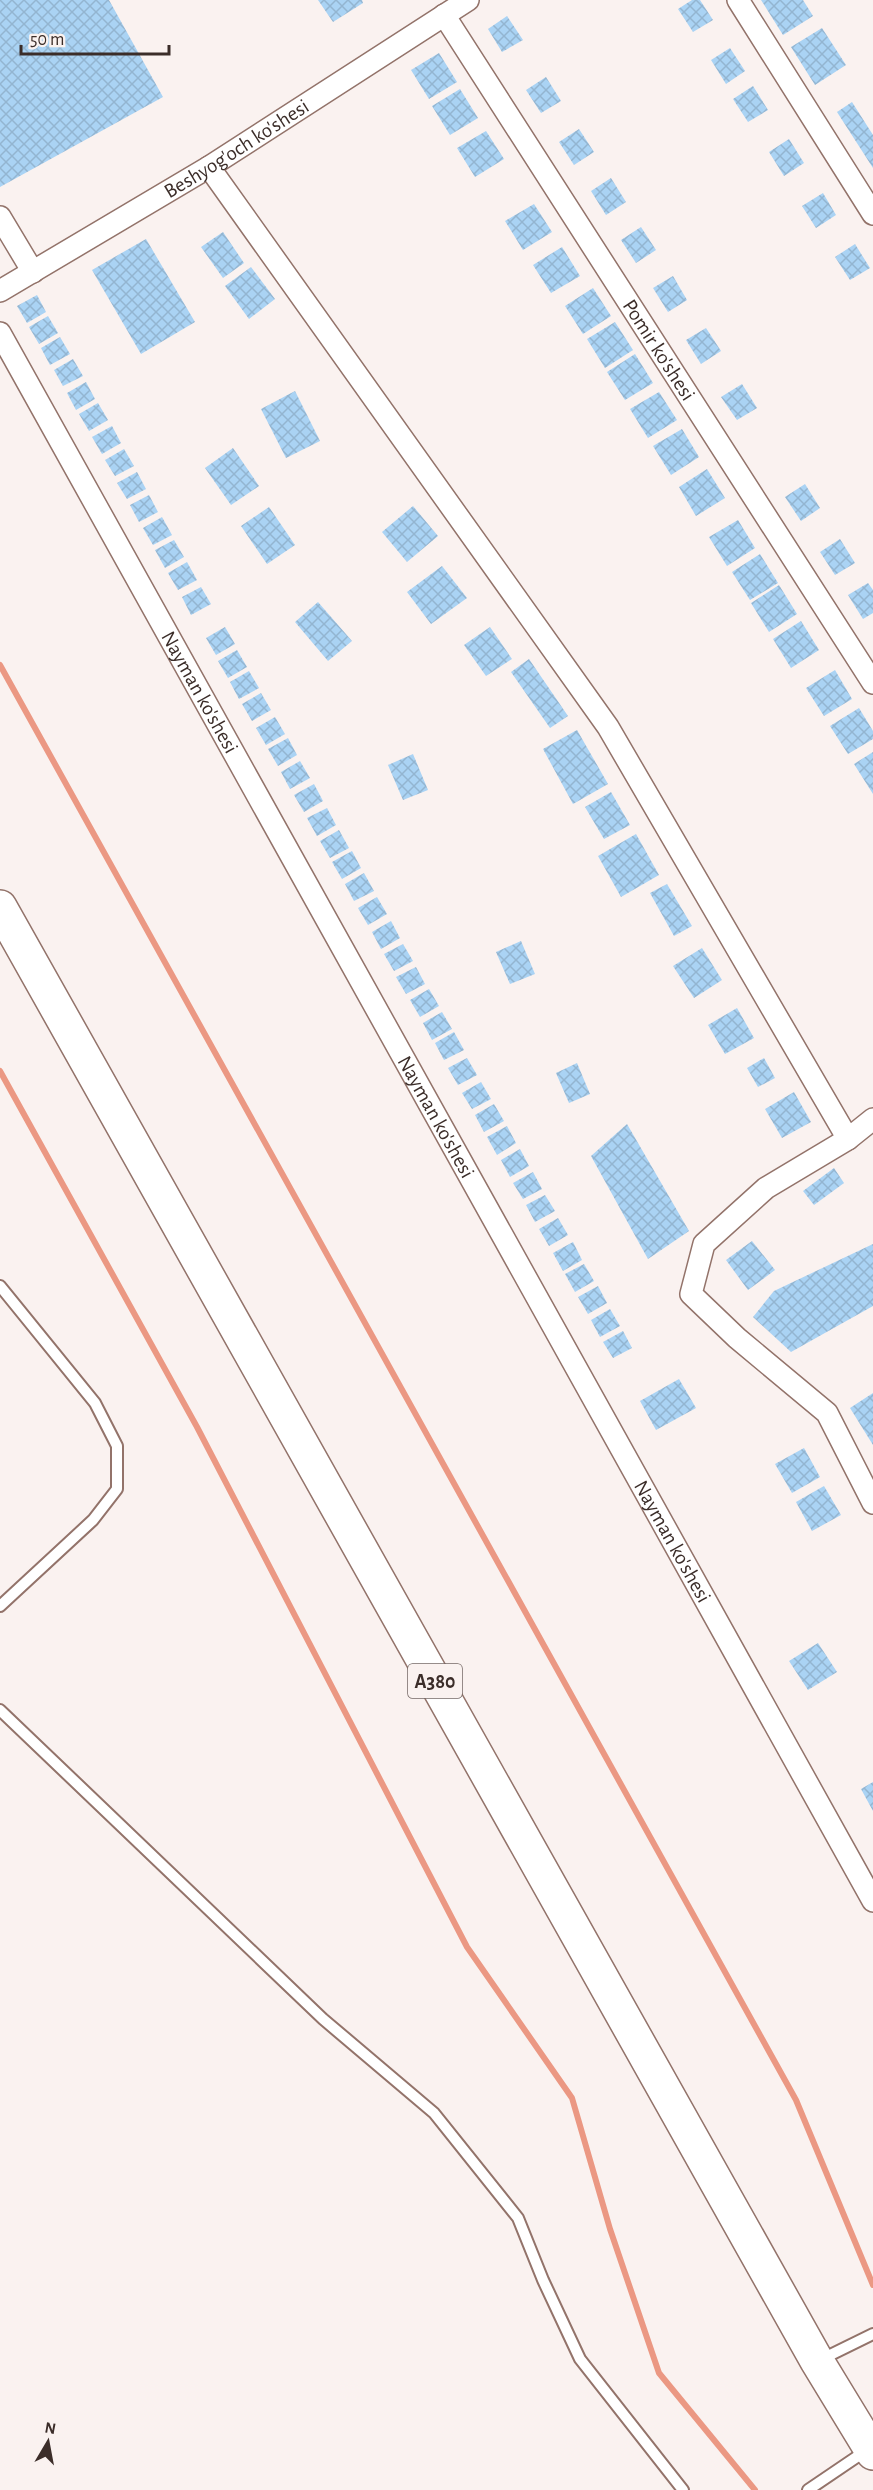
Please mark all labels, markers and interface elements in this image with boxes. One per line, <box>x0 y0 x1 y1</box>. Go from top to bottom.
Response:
scale bar <box>21 18 170 56</box>
text: 50 m <box>30 31 64 49</box>
street label: Beshyog'och ko'shesi <box>161 96 313 202</box>
street label: Pomir ko'shesi <box>619 296 699 404</box>
street label: Nayman ko'shesi <box>157 628 242 757</box>
street label: Nayman ko'shesi <box>394 1052 478 1182</box>
street label: Nayman ko'shesi <box>630 1477 715 1606</box>
road number: A380 <box>408 1664 462 1698</box>
north arrow <box>18 2412 78 2472</box>
text: N <box>44 2419 57 2437</box>

